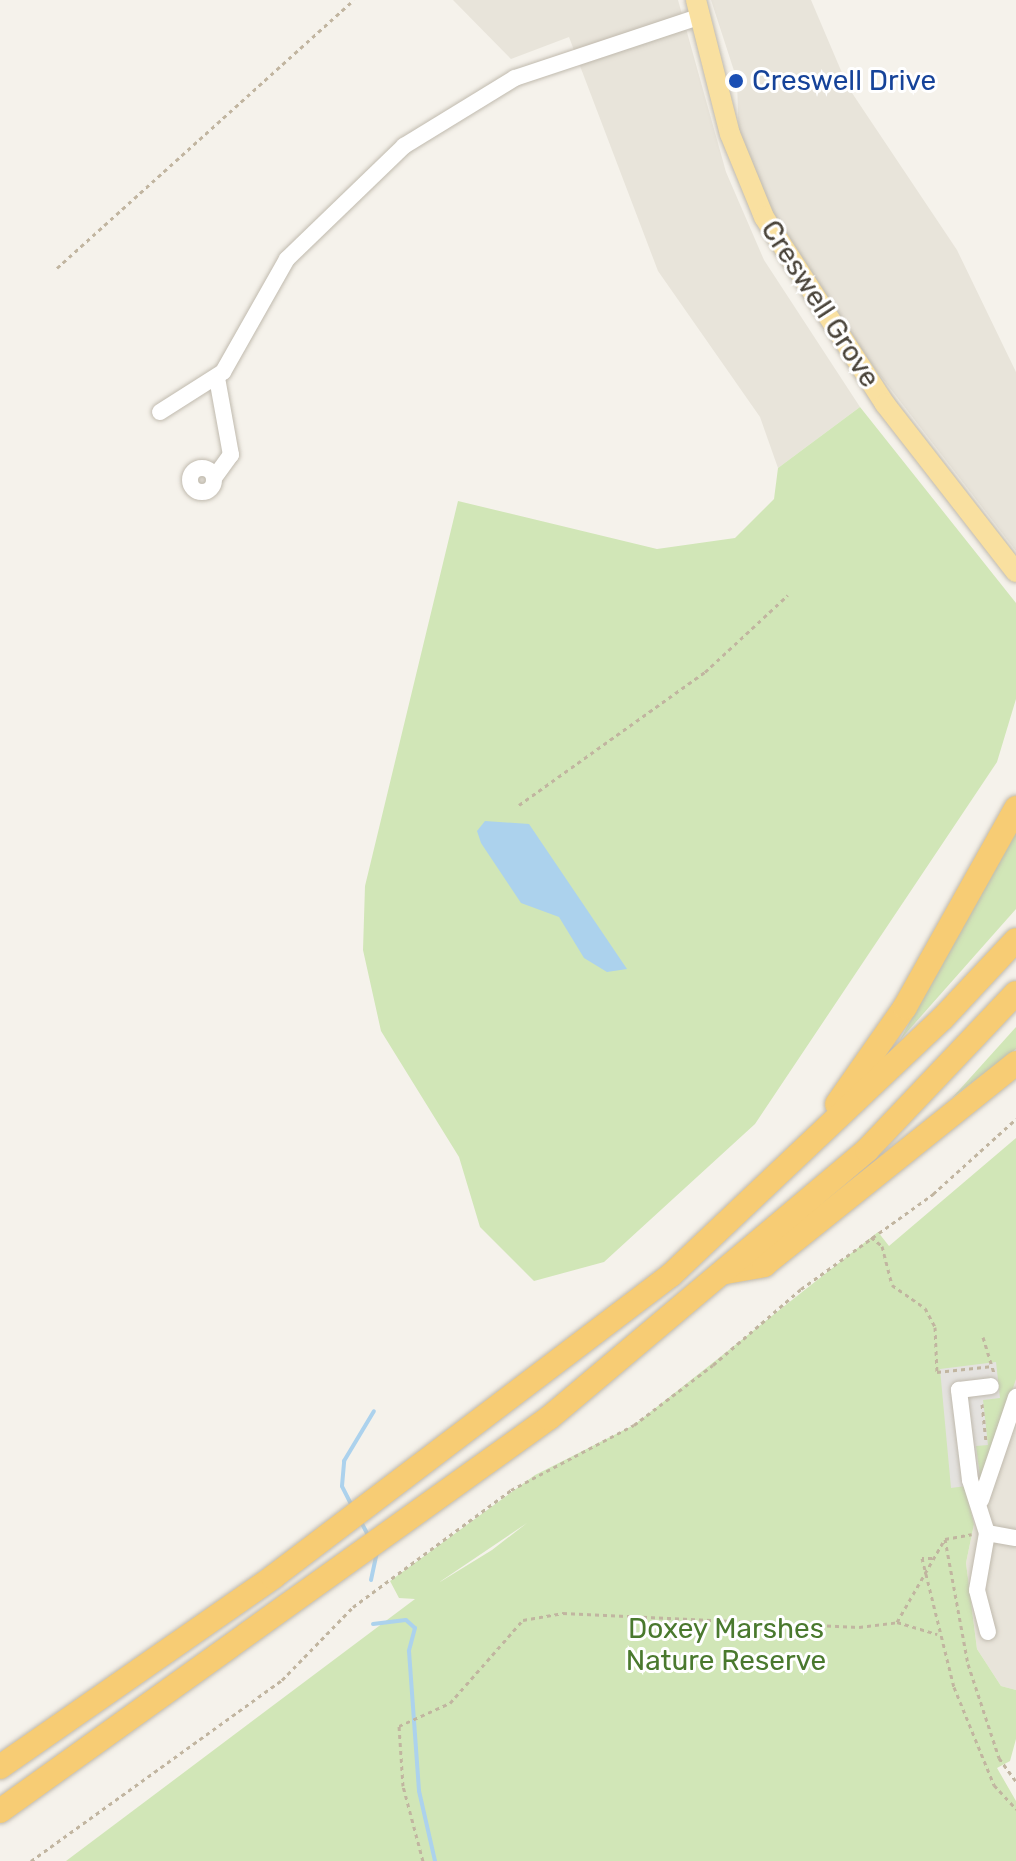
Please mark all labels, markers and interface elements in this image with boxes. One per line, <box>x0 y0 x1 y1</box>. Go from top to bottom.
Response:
place label: Creswell Drive <box>752 64 936 98</box>
marker: Creswell Drive <box>727 72 745 90</box>
street label: Creswell Grove <box>753 214 887 394</box>
park label: Doxey Marshes Nature Reserve <box>626 1612 826 1678</box>

